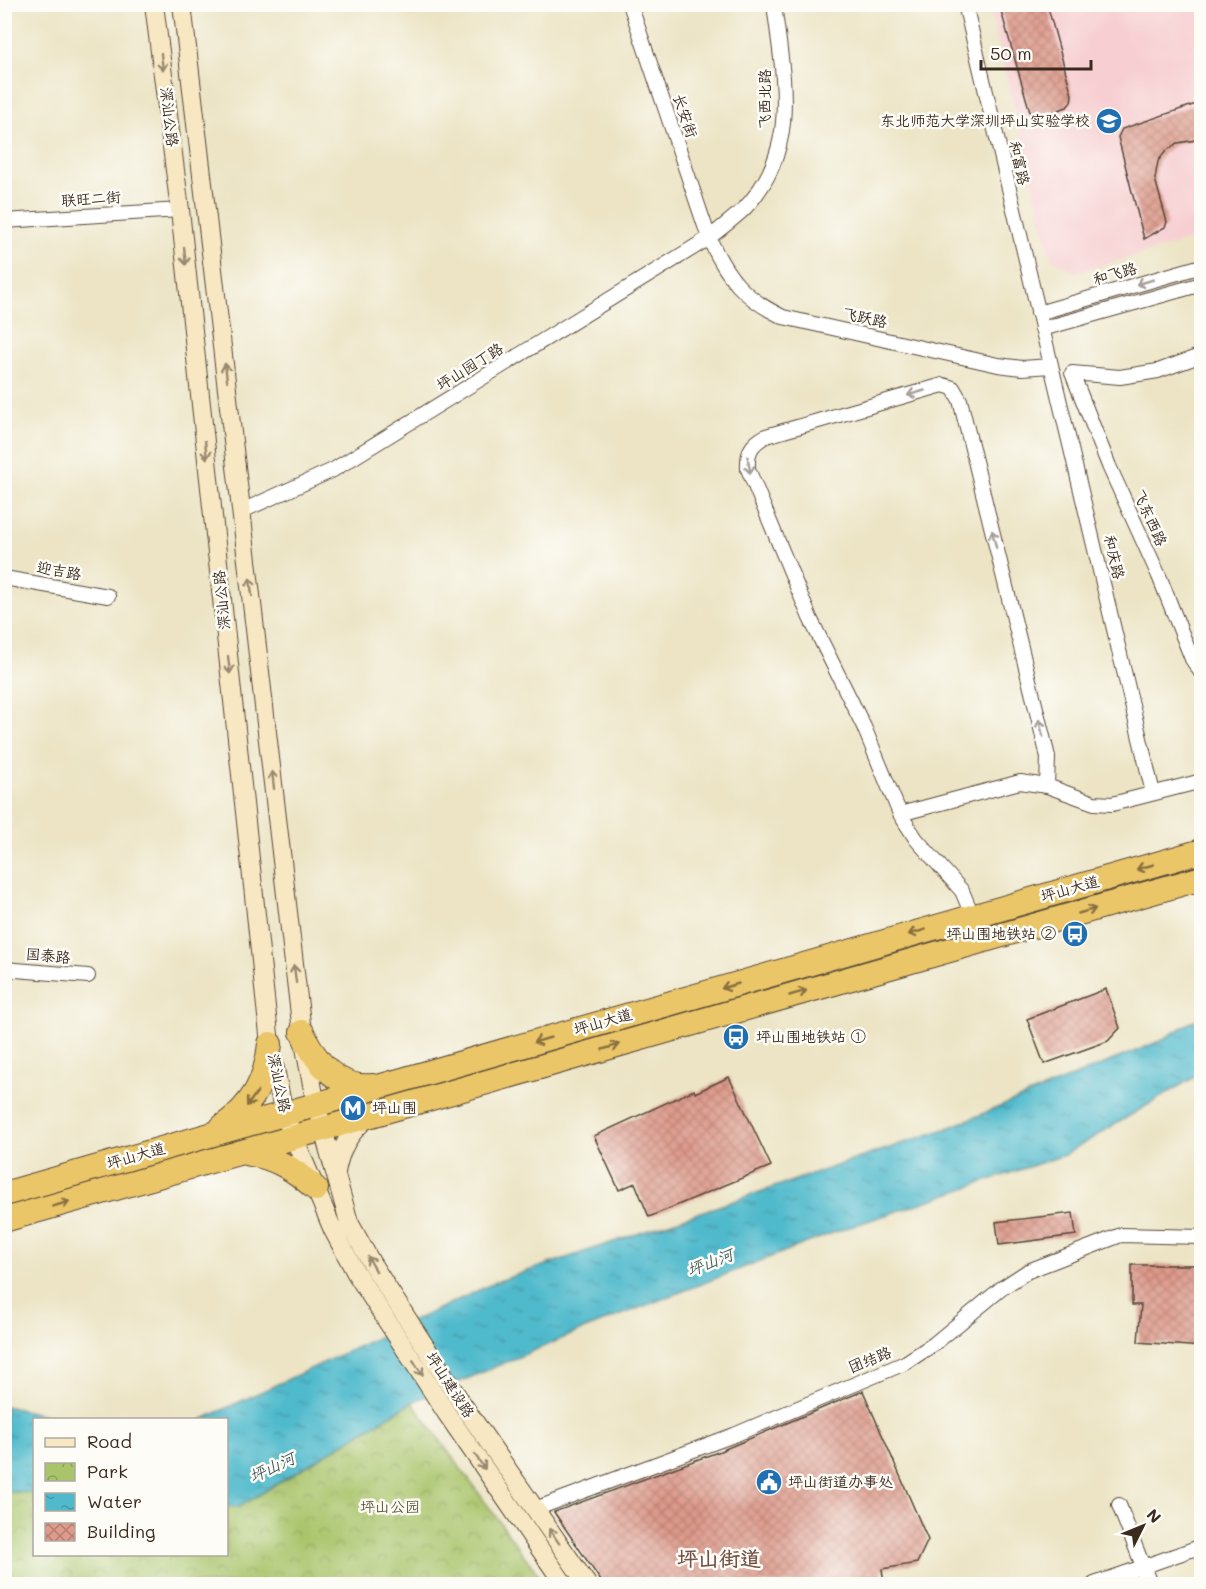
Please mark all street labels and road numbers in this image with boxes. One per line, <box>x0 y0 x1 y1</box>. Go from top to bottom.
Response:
street label: 飞西北路 <box>754 69 774 129</box>
street label: 深汕公路 <box>156 86 184 148</box>
street label: 长安街 <box>669 91 703 140</box>
street label: 和富路 <box>1005 139 1035 187</box>
street label: 联旺二街 <box>60 186 122 210</box>
street label: 和飞路 <box>1090 257 1139 289</box>
street label: 飞跃路 <box>841 303 889 331</box>
street label: 坪山园丁路 <box>432 338 507 395</box>
street label: 飞东西路 <box>1130 486 1172 549</box>
street label: 和庆路 <box>1100 533 1130 581</box>
street label: 迎吉路 <box>35 556 83 584</box>
street label: 深汕公路 <box>208 569 234 631</box>
street label: 坪山大道 <box>1038 870 1101 906</box>
street label: 国泰路 <box>25 943 71 967</box>
street label: 坪山大道 <box>571 1003 634 1039</box>
street label: 深汕公路 <box>264 1051 296 1114</box>
street label: 坪山大道 <box>104 1137 167 1173</box>
street label: 团结路 <box>845 1341 894 1377</box>
street label: 坪山建设路 <box>422 1348 480 1421</box>

